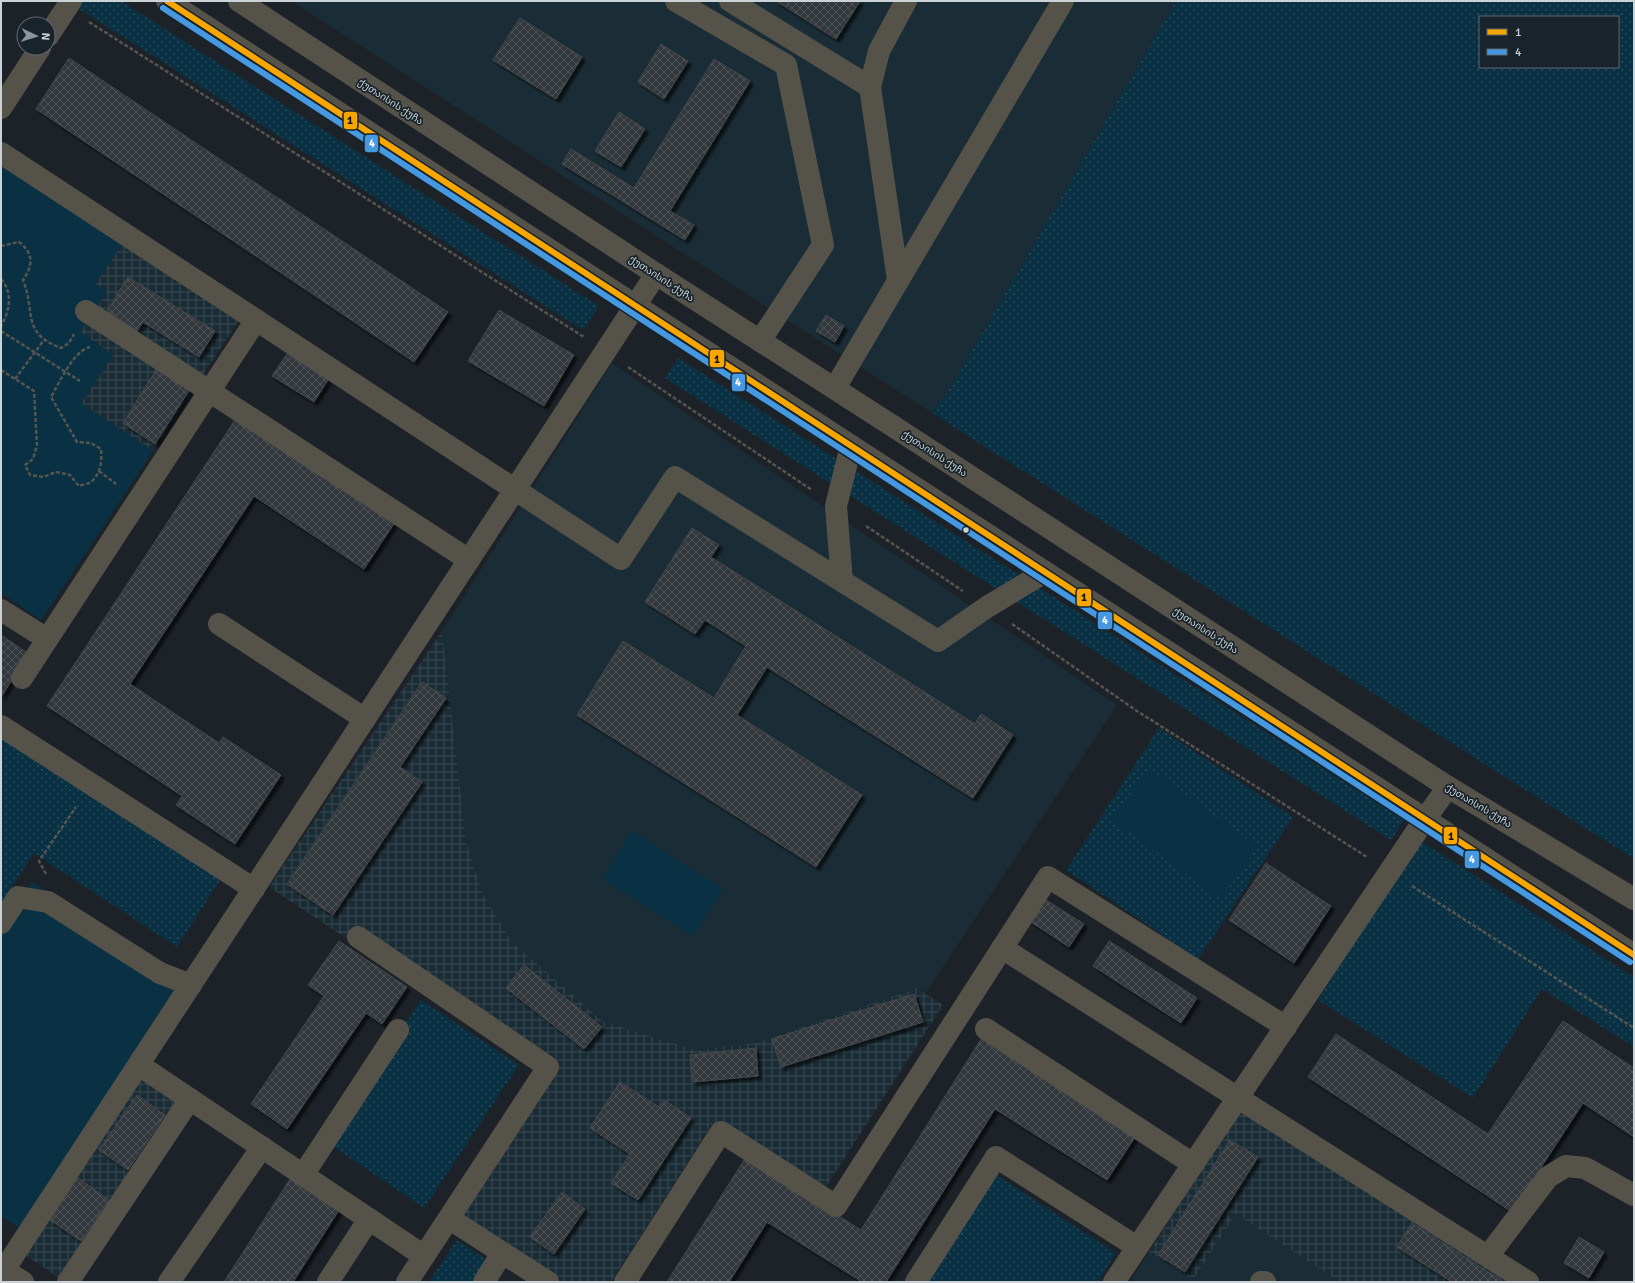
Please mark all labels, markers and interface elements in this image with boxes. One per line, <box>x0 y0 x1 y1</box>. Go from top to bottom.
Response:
north arrow <box>16 16 56 56</box>
legend <box>1479 16 1619 68</box>
text: 1 <box>1515 25 1521 40</box>
text: N <box>39 32 52 41</box>
text: 4 <box>1515 45 1522 60</box>
street label: ქუთაისის ქუჩა <box>356 76 425 127</box>
line badge: 1 <box>343 111 358 130</box>
text: 1 <box>347 114 353 127</box>
line badge: 4 <box>364 134 379 153</box>
text: 4 <box>369 137 375 150</box>
street label: ქუთაისის ქუჩა <box>627 253 696 304</box>
line badge: 1 <box>709 349 725 368</box>
text: 1 <box>714 353 720 366</box>
line badge: 4 <box>731 373 746 392</box>
text: 4 <box>735 376 741 389</box>
street label: ქუთაისის ქუჩა <box>900 428 969 479</box>
unlabelled marker <box>961 525 971 535</box>
line badge: 1 <box>1076 588 1092 607</box>
text: 1 <box>1081 591 1087 604</box>
street label: ქუთაისის ქუჩა <box>1171 605 1240 656</box>
line badge: 4 <box>1097 611 1113 630</box>
text: 4 <box>1102 614 1108 627</box>
street label: ქუთაისის ქუჩა <box>1443 781 1514 830</box>
line badge: 1 <box>1443 826 1458 845</box>
text: 1 <box>1448 830 1454 843</box>
line badge: 4 <box>1464 850 1480 869</box>
text: 4 <box>1469 853 1475 866</box>

